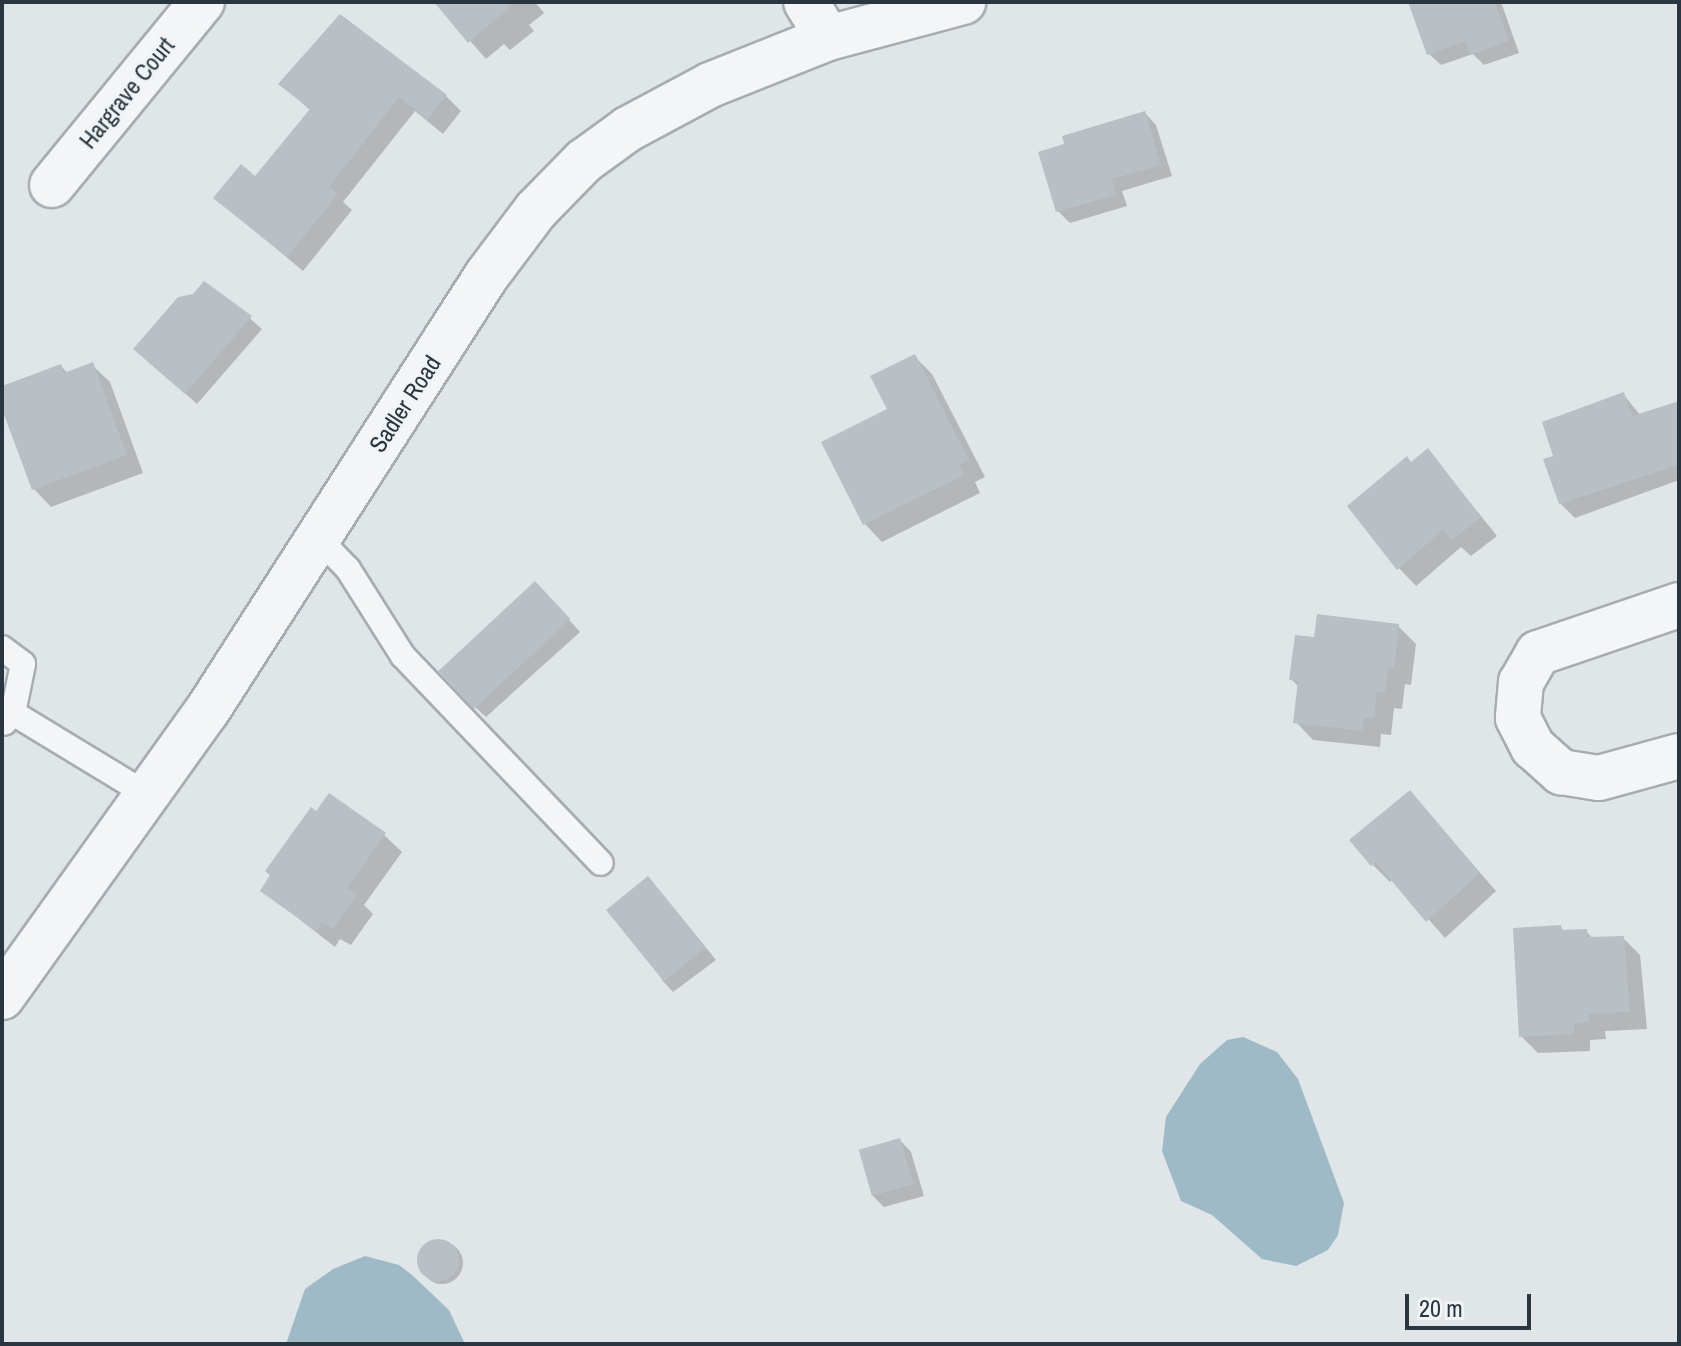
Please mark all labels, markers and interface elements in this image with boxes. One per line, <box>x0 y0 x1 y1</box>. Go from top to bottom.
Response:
street label: Hargrave Court <box>73 32 181 154</box>
street label: Sadler Road <box>363 350 447 458</box>
scale bar <box>1409 1278 1535 1328</box>
text: 20 m <box>1419 1292 1463 1324</box>

